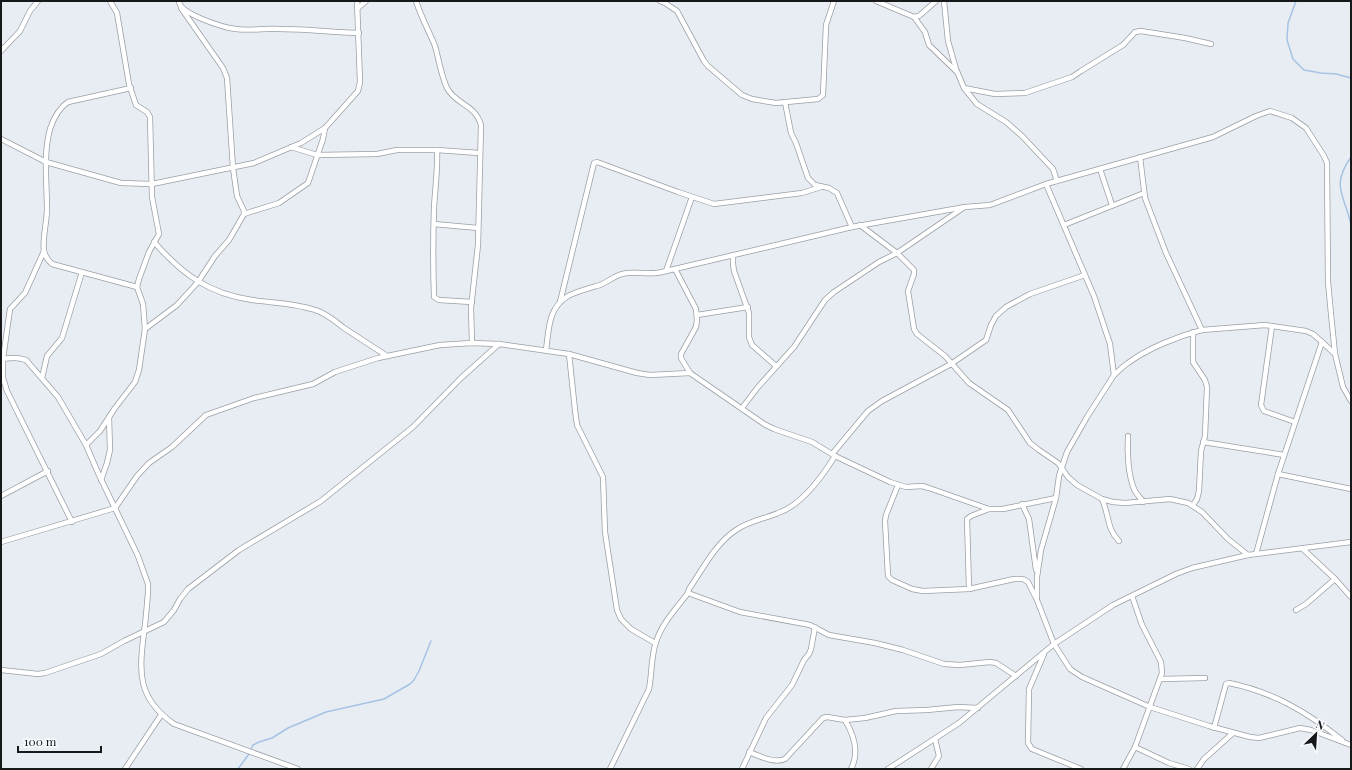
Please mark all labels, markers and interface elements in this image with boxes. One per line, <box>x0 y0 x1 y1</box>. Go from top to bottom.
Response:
north arrow <box>1296 714 1336 754</box>
text: N <box>1314 716 1327 733</box>
scale bar <box>18 728 101 754</box>
text: 100 m <box>24 733 57 749</box>

